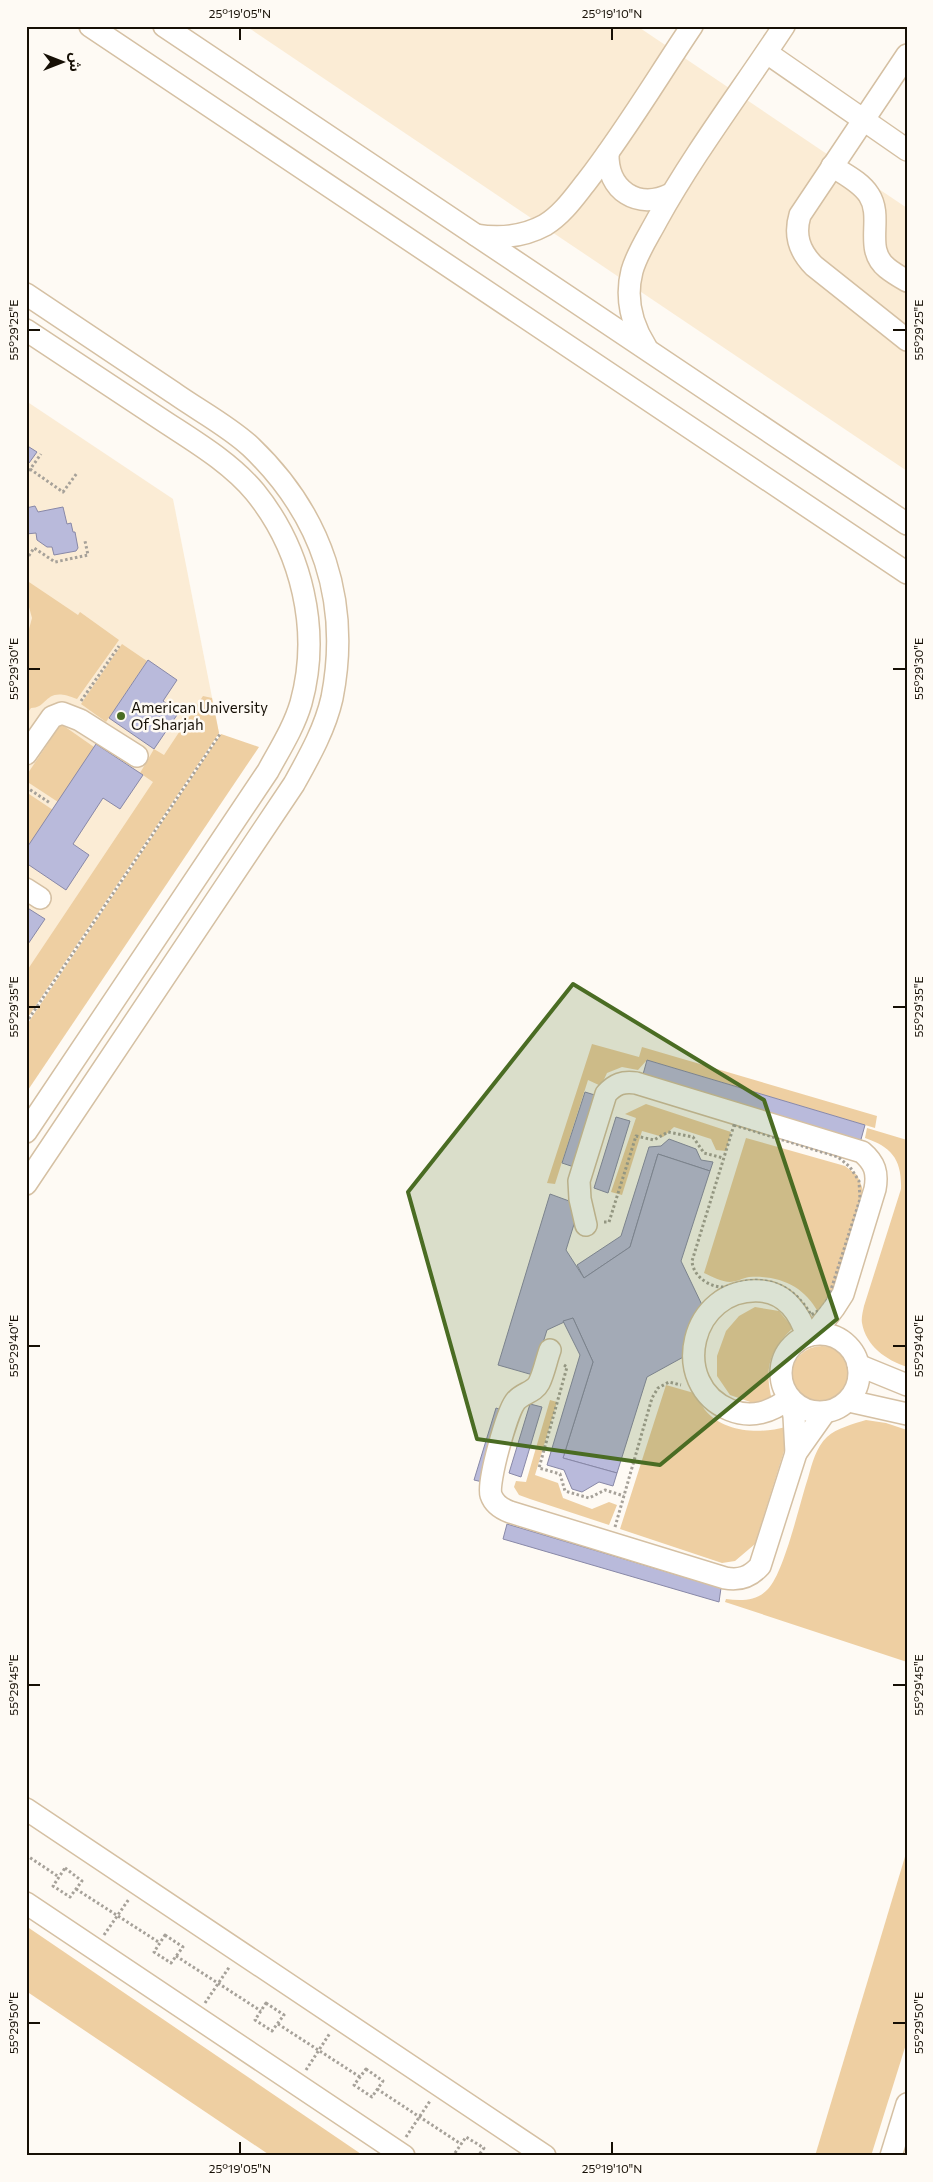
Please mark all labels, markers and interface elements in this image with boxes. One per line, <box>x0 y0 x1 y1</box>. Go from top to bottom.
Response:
text: 25°19'05"N <box>209 6 271 20</box>
text: 25°19'10"N <box>582 6 642 20</box>
north arrow <box>38 38 88 88</box>
text: ش <box>67 52 84 72</box>
text: 55°29'25"E <box>6 300 20 360</box>
text: 55°29'25"E <box>911 300 925 360</box>
text: 55°29'30"E <box>6 638 20 700</box>
text: 55°29'30"E <box>911 638 925 700</box>
place label: American University Of Sharjah <box>131 698 268 733</box>
marker: American University Of Sharjah <box>115 710 127 722</box>
text: 55°29'35"E <box>6 976 20 1038</box>
text: 55°29'35"E <box>911 976 925 1038</box>
text: 55°29'40"E <box>6 1315 20 1377</box>
text: 55°29'40"E <box>911 1315 925 1377</box>
text: 55°29'45"E <box>6 1654 20 1716</box>
text: 55°29'45"E <box>911 1654 925 1716</box>
text: 55°29'50"E <box>6 1992 20 2054</box>
text: 55°29'50"E <box>911 1992 925 2054</box>
text: 25°19'05"N <box>209 2161 271 2175</box>
text: 25°19'10"N <box>582 2161 642 2175</box>

